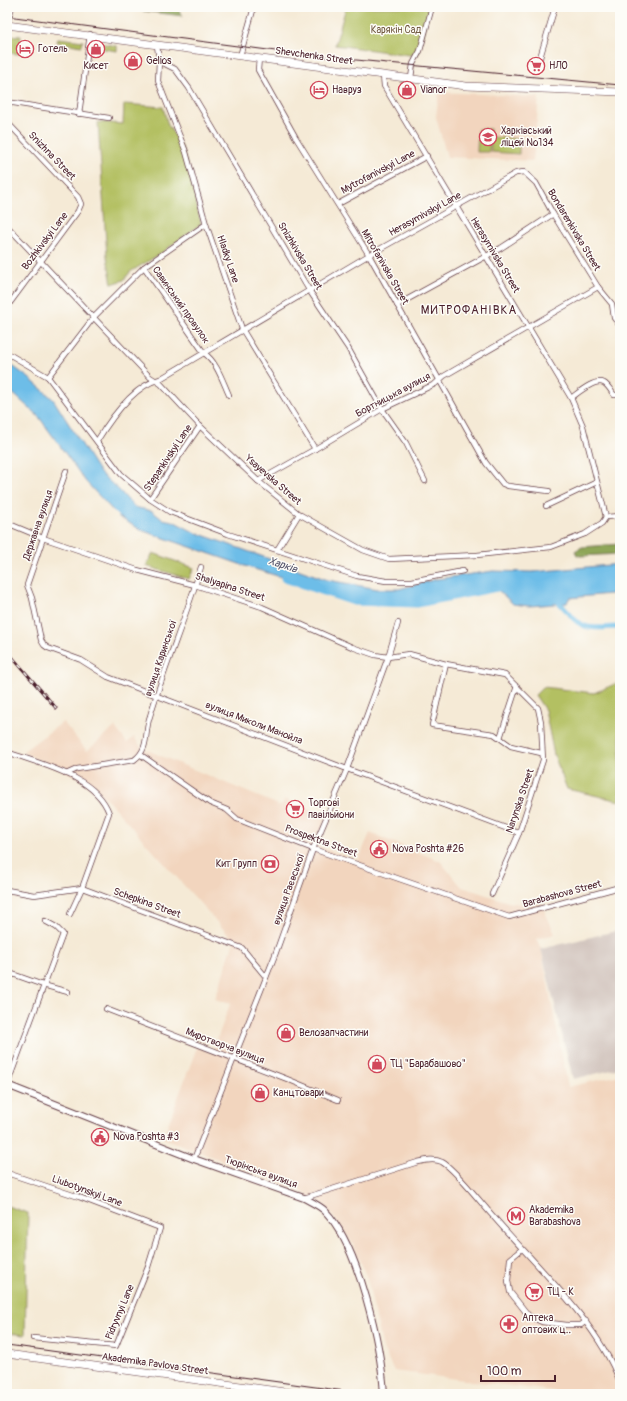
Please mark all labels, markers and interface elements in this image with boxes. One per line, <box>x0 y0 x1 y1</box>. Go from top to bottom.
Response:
park label: Карякін Сад <box>371 24 421 36</box>
hotel icon: Готель <box>15 39 35 59</box>
shop icon: Кисет <box>86 39 106 59</box>
place label: Готель <box>38 43 68 55</box>
street label: Shevchenka Street <box>274 45 355 68</box>
shop icon: Gelios <box>123 51 143 71</box>
place label: Gelios <box>146 55 172 67</box>
supermarket icon: НЛО <box>526 56 546 76</box>
place label: Кисет <box>83 60 109 72</box>
place label: НЛО <box>549 60 568 72</box>
hotel icon: Навруз <box>309 80 329 100</box>
shop icon: Vianor <box>397 80 417 100</box>
place label: Навруз <box>332 84 362 96</box>
place label: Vianor <box>420 84 447 96</box>
place label: Харківський ліцей №134 <box>501 125 554 149</box>
school or university icon: Харківський ліцей №134 <box>478 127 498 147</box>
street label: Snizhna Street <box>26 129 79 183</box>
street label: Mytrofanivskyi Lane <box>339 147 417 197</box>
street label: Bondarenkivska Street <box>545 187 604 274</box>
street label: Herasymivskyi Lane <box>387 189 463 239</box>
street label: Bozhkivskyi Lane <box>19 210 71 272</box>
street label: Herasymivska Street <box>468 215 523 296</box>
street label: Snizhkivska Street <box>275 220 325 293</box>
street label: Mitrofanivska Street <box>359 227 412 307</box>
street label: Hladky Lane <box>214 234 242 284</box>
street label: Савинський провулок <box>150 264 212 346</box>
district label: МИТРОФАНІВКА <box>421 303 517 318</box>
street label: Бортницька вулиця <box>353 370 433 420</box>
street label: Stepankivskyi Lane <box>141 422 195 494</box>
street label: Ysayevska Street <box>242 452 304 508</box>
street label: Державна вулиця <box>20 488 56 563</box>
water label: Харків <box>267 554 299 576</box>
street label: Shalyapina Street <box>194 570 267 604</box>
street label: вулиця Каринської <box>142 618 180 698</box>
street label: вулиця Миколи Манойла <box>204 699 305 747</box>
street label: Narynska Street <box>503 766 537 835</box>
place label: Торгові павільйони <box>308 797 354 821</box>
supermarket icon: Торгові павільйони <box>285 799 305 819</box>
street label: Prospektna Street <box>283 822 360 860</box>
public building icon: Nova Poshta #26 <box>369 839 389 859</box>
place label: Nova Poshta #26 <box>392 843 464 855</box>
street label: вулиця Раєвської <box>270 851 308 927</box>
bank icon: Кит Групп <box>260 854 280 874</box>
place label: Кит Групп <box>216 858 257 870</box>
street label: Barabashova Street <box>521 877 604 910</box>
street label: Schepkina Street <box>112 885 183 921</box>
shop icon: Велозапчастини <box>276 1023 296 1043</box>
street label: Миротворча вулиця <box>184 1025 266 1067</box>
place label: Велозапчастини <box>299 1027 369 1039</box>
shop icon: ТЦ "Барабашово" <box>367 1054 387 1074</box>
place label: ТЦ "Барабашово" <box>390 1058 466 1070</box>
shop icon: Канцтовари <box>250 1083 270 1103</box>
place label: Канцтовари <box>273 1087 324 1099</box>
public building icon: Nova Poshta #3 <box>90 1127 110 1147</box>
place label: Nova Poshta #3 <box>113 1131 180 1143</box>
street label: Тюрінська вулиця <box>223 1153 299 1191</box>
street label: Liubotynskyi Lane <box>50 1173 124 1209</box>
place label: Akademіka Barabashova <box>529 1204 581 1228</box>
metro station icon: Akademіka Barabashova <box>506 1206 526 1226</box>
supermarket icon: ТЦ - К <box>524 1282 544 1302</box>
street label: Pidryvnyi Lane <box>103 1283 137 1341</box>
place label: ТЦ - К <box>547 1286 574 1298</box>
place label: Аптека оптових ц‥ <box>522 1312 571 1336</box>
pharmacy icon: Аптека оптових ц‥ <box>499 1314 519 1334</box>
street label: Akademika Pavlova Street <box>101 1351 210 1378</box>
scale bar <box>481 1357 555 1383</box>
text: 100 m <box>487 1364 522 1379</box>

